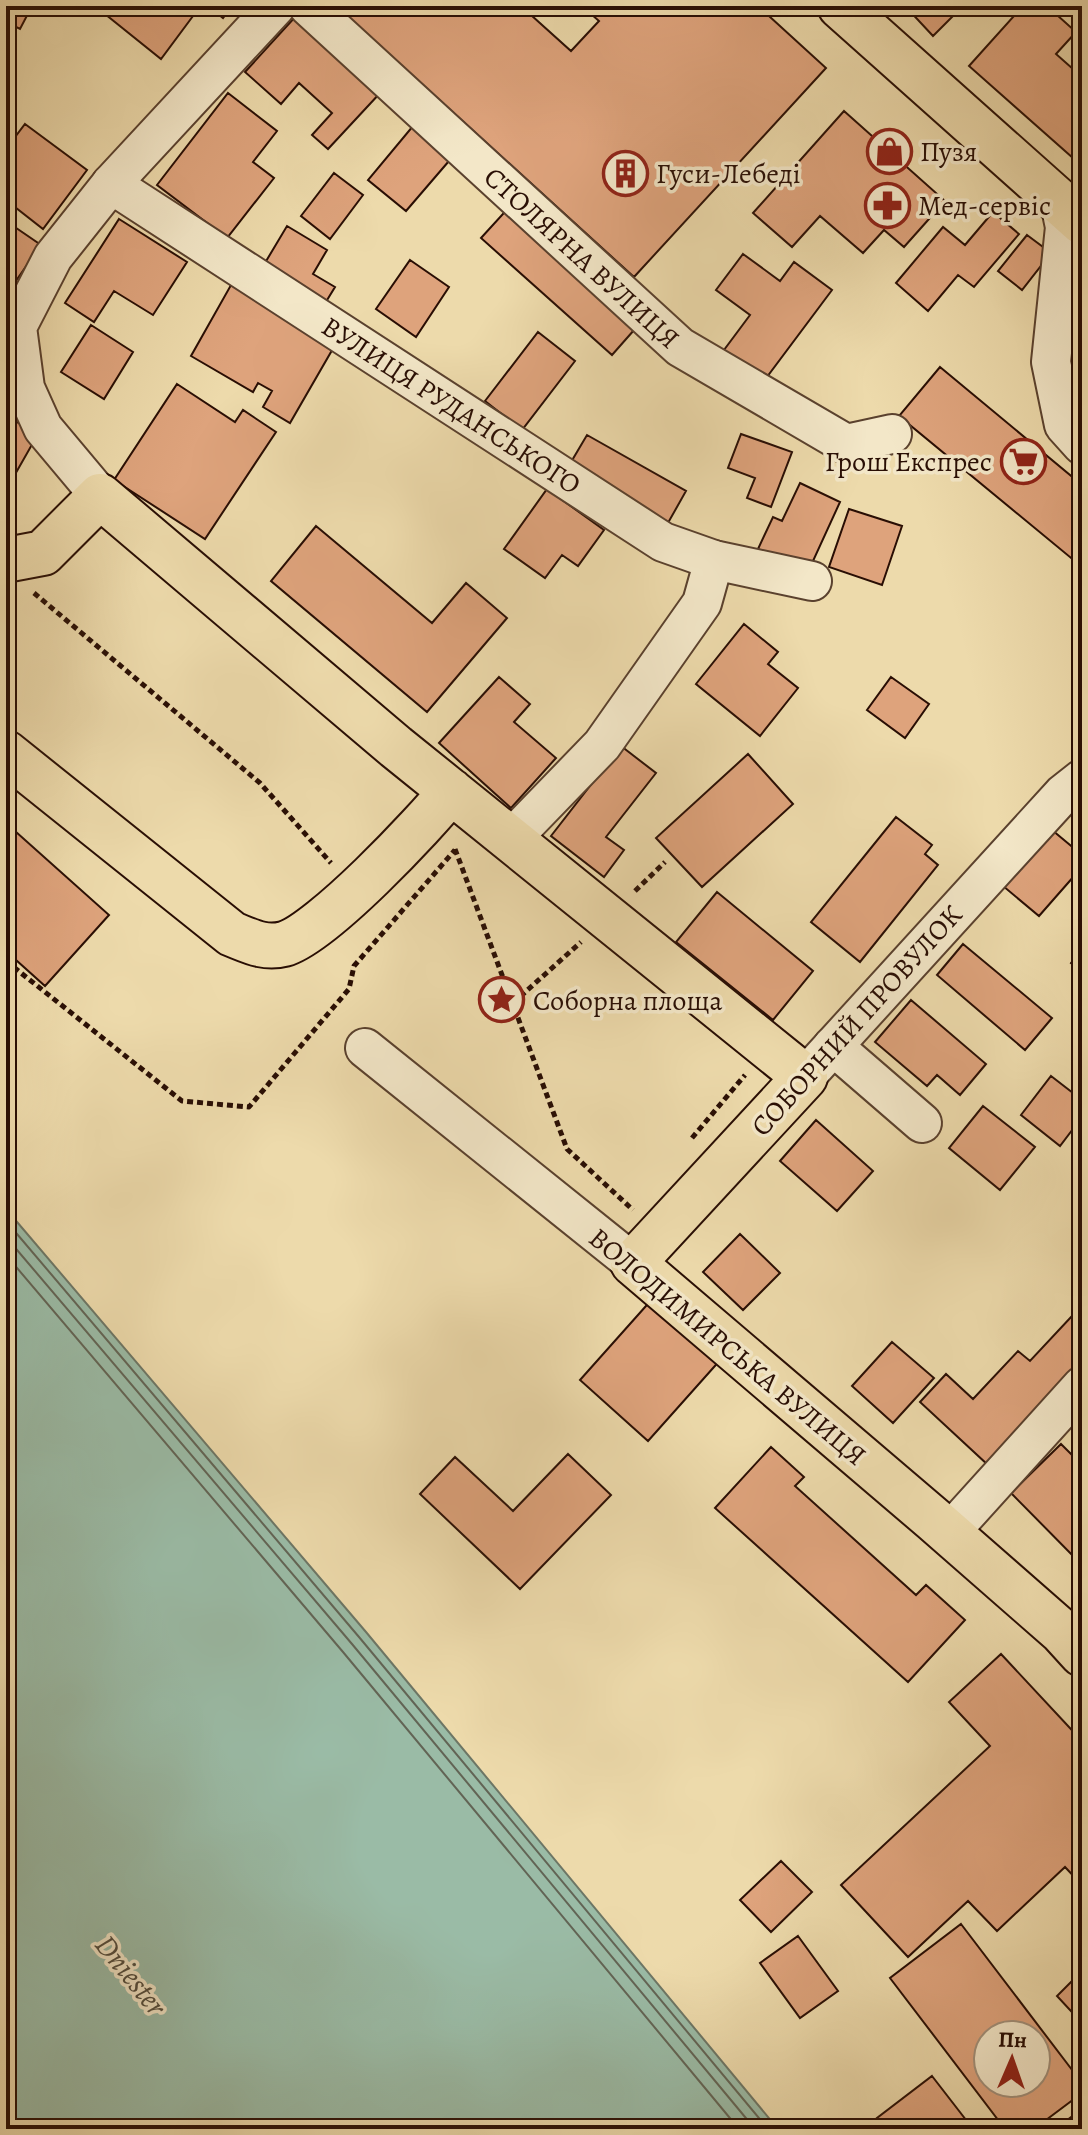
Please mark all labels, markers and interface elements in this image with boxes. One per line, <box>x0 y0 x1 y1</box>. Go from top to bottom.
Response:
shop icon: Пузя <box>865 127 913 175</box>
place label: Пузя <box>920 133 977 171</box>
building icon: Гуси-Лебеді <box>601 149 649 197</box>
place label: Гуси-Лебеді <box>656 155 801 193</box>
street label: СТОЛЯРНА ВУЛИЦЯ <box>476 159 688 358</box>
pharmacy icon: Мед-cервіс <box>863 181 911 229</box>
place label: Мед-cервіс <box>918 187 1051 225</box>
street label: ВУЛИЦЯ РУДАНСЬКОГО <box>314 308 588 504</box>
supermarket icon: Грош Експрес <box>999 437 1047 485</box>
place label: Грош Експрес <box>825 443 992 481</box>
street label: СОБОРНИЙ ПРОВУЛОК <box>743 897 971 1144</box>
place icon: Соборна площа <box>478 976 526 1024</box>
place label: Соборна площа <box>533 982 722 1020</box>
street label: ВОЛОДИМИРСЬКА ВУЛИЦЯ <box>580 1219 874 1474</box>
water label: Dniester <box>86 1926 177 2025</box>
north arrow <box>972 2019 1052 2099</box>
text: Пн <box>998 2025 1028 2056</box>

